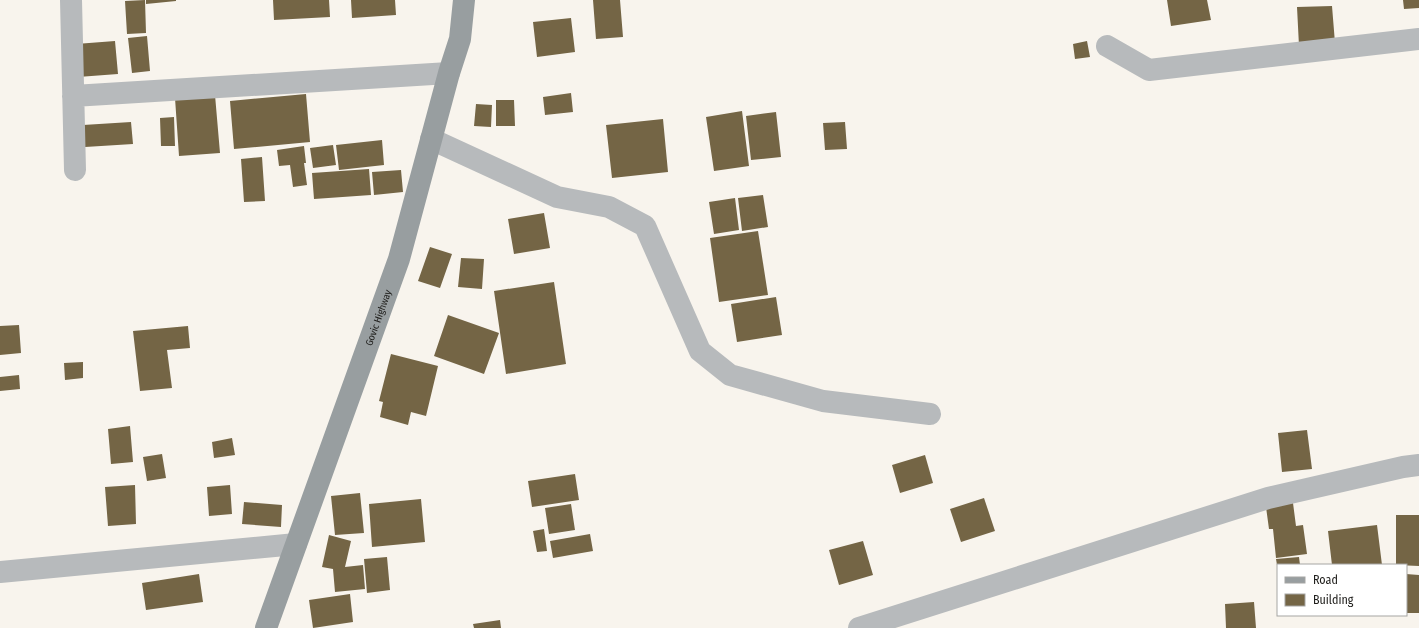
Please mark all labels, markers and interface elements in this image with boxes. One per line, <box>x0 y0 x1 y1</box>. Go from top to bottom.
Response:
street label: Govic Highway <box>363 288 395 348</box>
legend <box>1277 564 1407 616</box>
text: Road <box>1313 573 1338 587</box>
text: Building <box>1313 593 1354 607</box>

